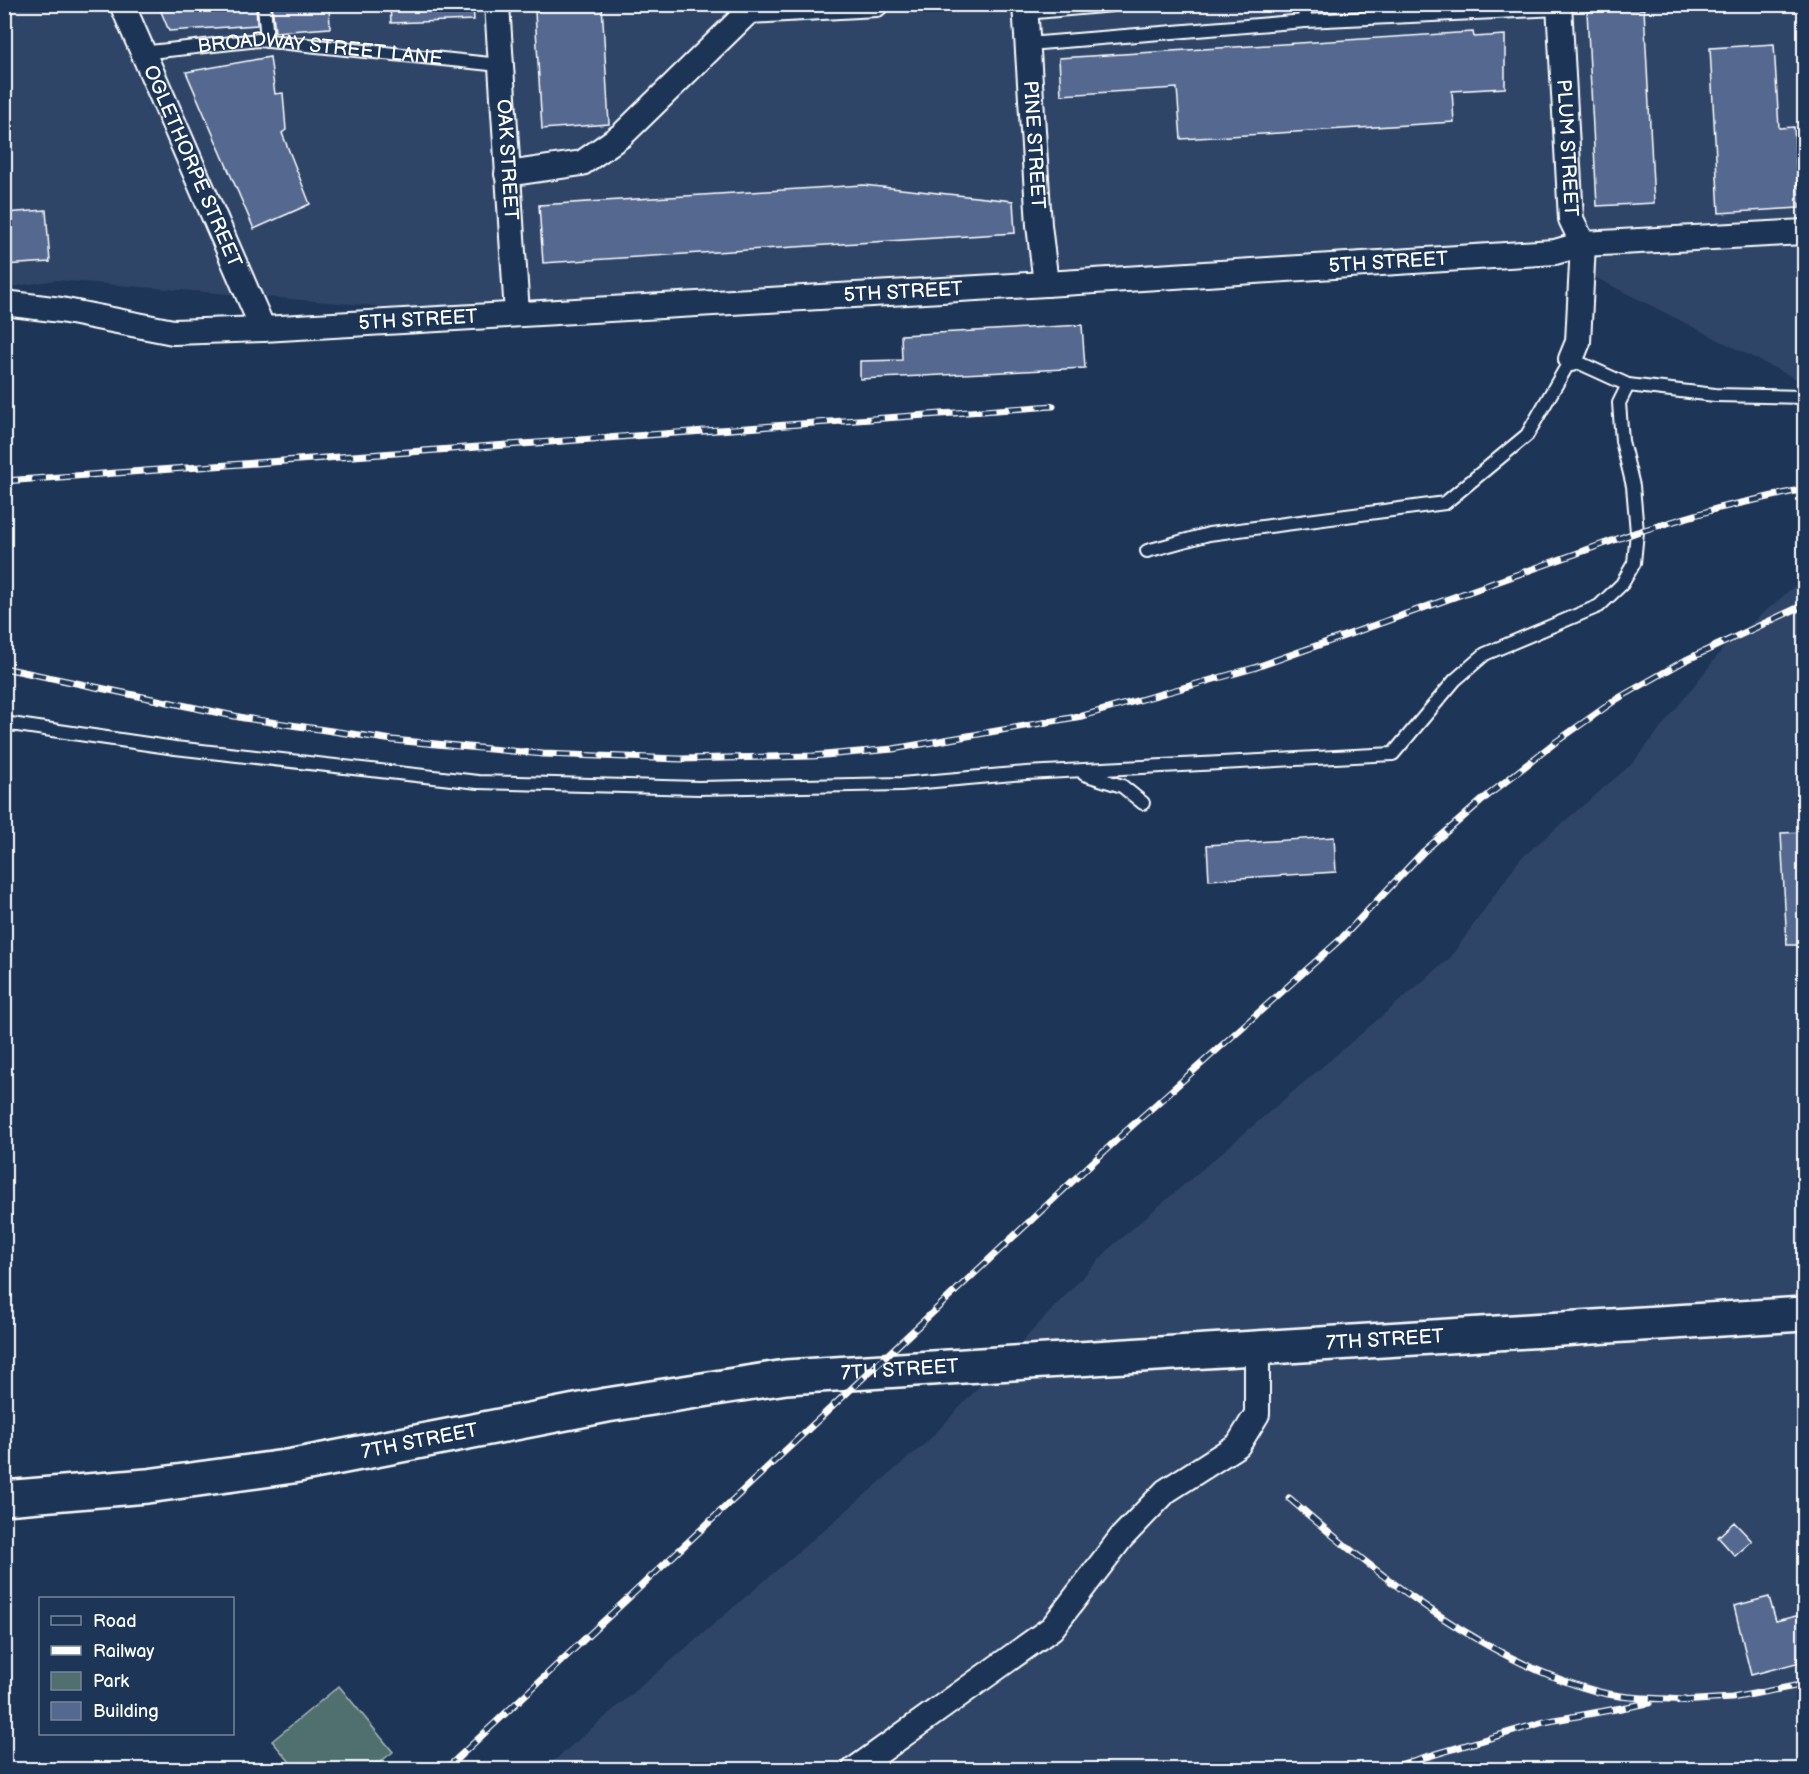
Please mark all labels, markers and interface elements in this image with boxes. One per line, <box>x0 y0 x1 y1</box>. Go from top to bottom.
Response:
street label: BROADWAY STREET LANE <box>196 27 444 71</box>
street label: OGLETHORPE STREET <box>138 62 247 271</box>
street label: PLUM STREET <box>1551 79 1583 217</box>
street label: PINE STREET <box>1018 80 1050 210</box>
street label: OAK STREET <box>491 98 523 221</box>
street label: 5TH STREET <box>1328 247 1449 278</box>
street label: 5TH STREET <box>843 277 964 308</box>
street label: 5TH STREET <box>358 305 478 335</box>
street label: 7TH STREET <box>1325 1324 1445 1356</box>
street label: 7TH STREET <box>840 1354 959 1386</box>
street label: 7TH STREET <box>360 1418 480 1464</box>
legend <box>39 1597 234 1735</box>
text: Road <box>93 1611 137 1632</box>
text: Railway <box>93 1641 155 1662</box>
text: Park <box>93 1671 129 1692</box>
text: Building <box>93 1701 159 1722</box>

